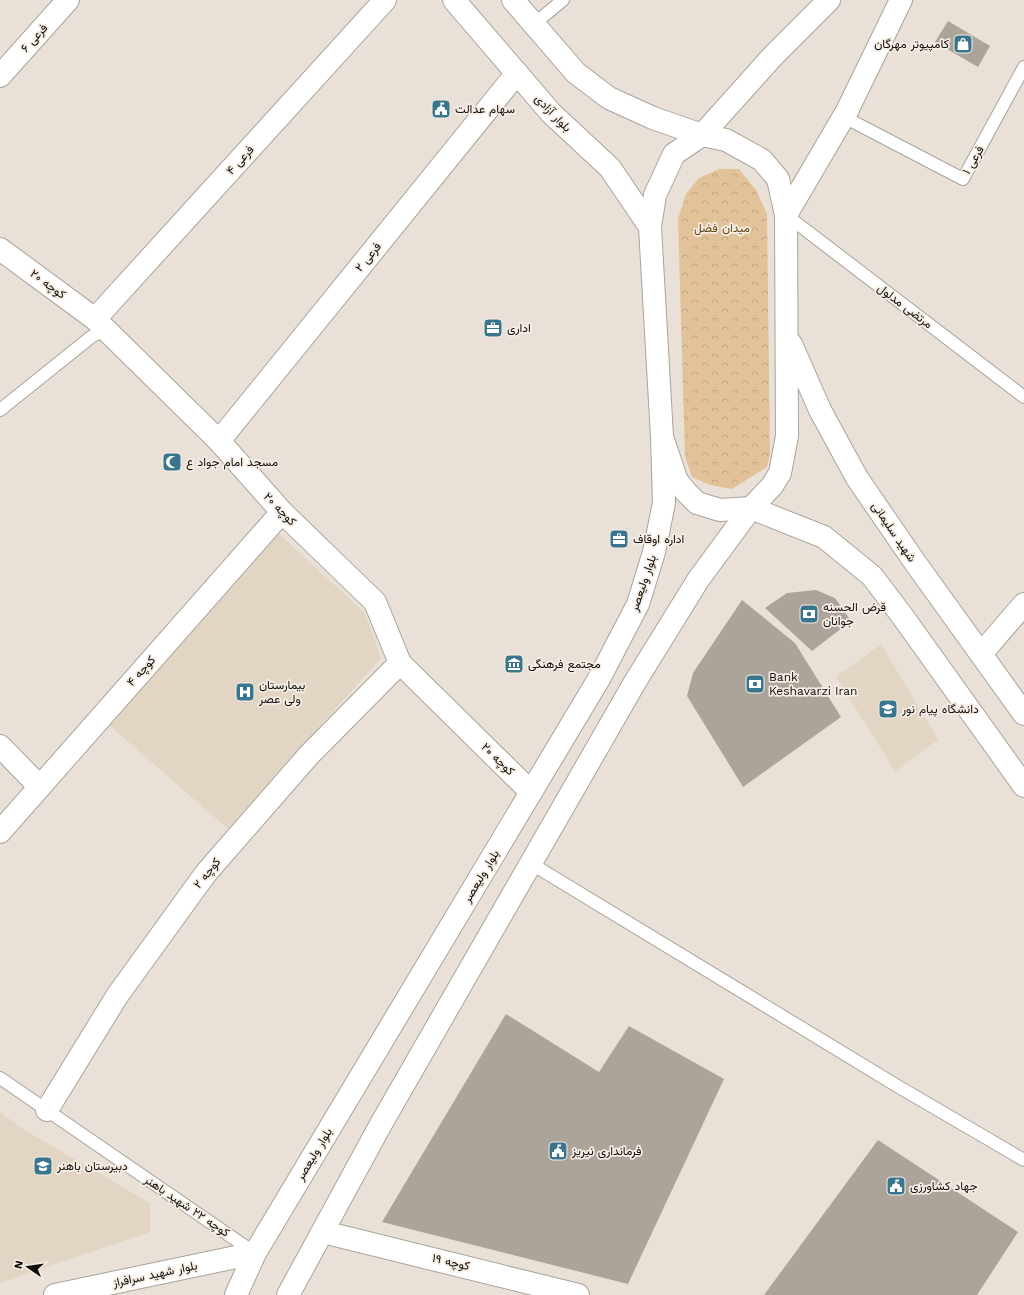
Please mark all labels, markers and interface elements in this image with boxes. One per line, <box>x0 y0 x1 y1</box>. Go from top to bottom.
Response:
street label: فرعی ۶ <box>18 21 51 56</box>
shop icon: کامپیوتر مهرگان <box>952 33 974 55</box>
place label: کامپیوتر مهرگان <box>874 37 949 52</box>
street label: بلوار آزادی <box>531 91 574 135</box>
public building icon: سهام عدالت <box>430 98 452 120</box>
place label: سهام عدالت <box>455 102 515 117</box>
street label: فرعی ۴ <box>223 143 257 178</box>
street label: فرعی ۱ <box>959 143 988 177</box>
park label: میدان فضل <box>694 221 750 236</box>
street label: فرعی ۲ <box>352 240 385 275</box>
street label: کوچه ۲۰ <box>27 266 68 302</box>
street label: مرتضی مدلول <box>874 281 935 332</box>
office icon: اداری <box>482 317 504 339</box>
place label: اداری <box>507 321 531 336</box>
mosque icon: مسجد امام جواد ع <box>161 451 183 473</box>
place label: مسجد امام جواد ع <box>186 455 278 471</box>
street label: کوچه ۲۰ <box>260 490 299 529</box>
street label: شهید سلیمانی <box>868 499 919 565</box>
office icon: اداره اوقاف <box>608 528 630 550</box>
place label: اداره اوقاف <box>633 532 684 547</box>
street label: بلوار ولیعصر <box>627 553 660 614</box>
place label: قرض الحسنه جوانان <box>823 600 886 629</box>
bank icon: قرض الحسنه جوانان <box>798 603 820 625</box>
street label: کوچه ۴ <box>124 653 159 690</box>
museum icon: مجتمع فرهنگی <box>503 653 525 675</box>
place label: مجتمع فرهنگی <box>528 657 601 673</box>
place label: Bank Keshavarzi Iran <box>769 670 858 698</box>
bank icon: Bank Keshavarzi Iran <box>744 673 766 695</box>
place label: بیمارستان ولی عصر <box>258 678 305 707</box>
hospital icon: بیمارستان ولی عصر <box>234 681 256 703</box>
school or university icon: دانشگاه پیام نور <box>877 698 899 720</box>
place label: دانشگاه پیام نور <box>901 702 979 717</box>
street label: کوچه ۲۰ <box>478 740 517 779</box>
street label: بلوار ولیعصر <box>459 847 503 906</box>
street label: کوچه ۲ <box>190 855 224 892</box>
street label: بلوار ولیعصر <box>292 1125 336 1184</box>
public building icon: فرمانداری نیریز <box>547 1140 569 1162</box>
place label: فرمانداری نیریز <box>571 1144 642 1159</box>
school or university icon: دبیرستان باهنر <box>32 1155 54 1177</box>
place label: دبیرستان باهنر <box>56 1159 128 1174</box>
street label: کوچه ۲۲ شهید باهنر <box>140 1172 232 1240</box>
public building icon: جهاد کشاورزی <box>885 1175 907 1197</box>
place label: جهاد کشاورزی <box>910 1179 977 1194</box>
north arrow <box>8 1247 48 1287</box>
street label: کوچه ۱۹ <box>431 1251 471 1274</box>
street label: بلوار شهید سرافراز <box>110 1258 199 1291</box>
text: N <box>11 1259 26 1270</box>

